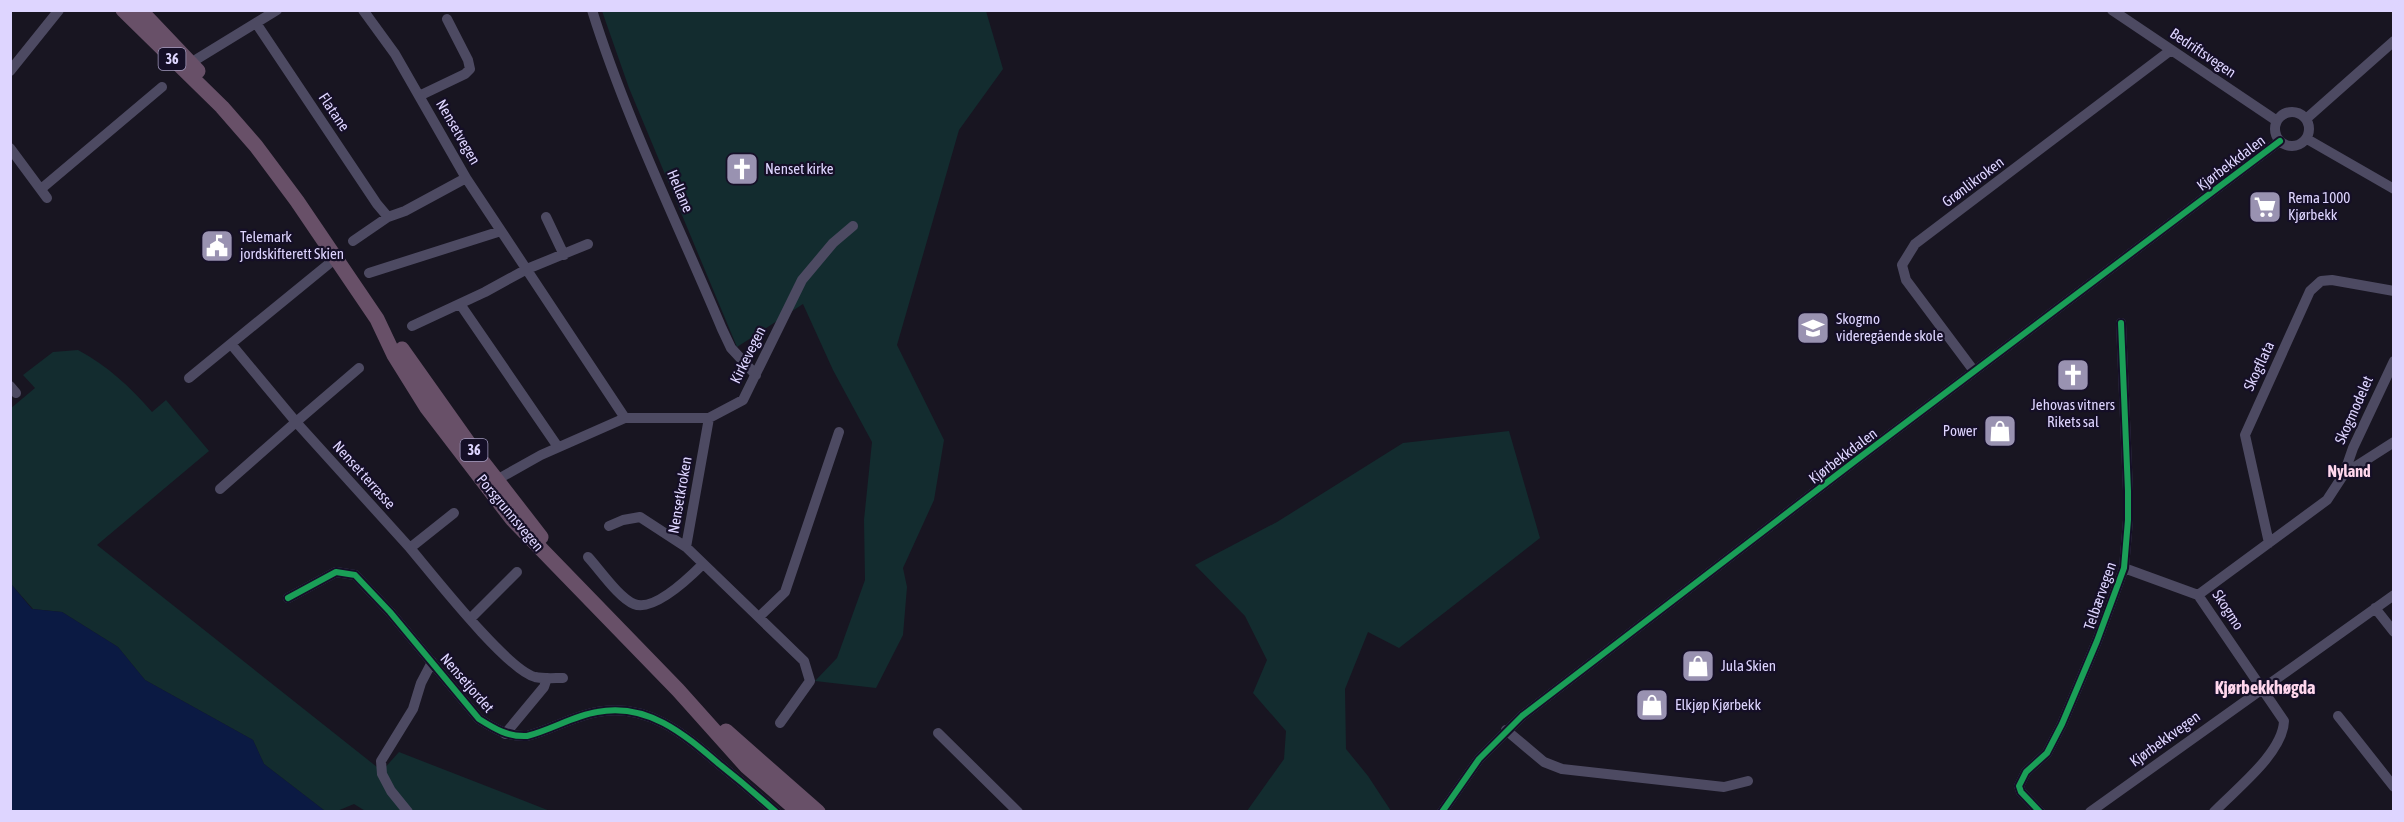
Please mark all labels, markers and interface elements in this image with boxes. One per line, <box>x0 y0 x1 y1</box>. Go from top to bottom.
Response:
street label: Bedriftsvegen <box>2167 24 2239 81</box>
road number: 36 <box>158 48 186 70</box>
street label: Flatane <box>316 89 353 134</box>
street label: Nensetvegen <box>433 96 484 167</box>
street label: Kjørbekkdalen <box>2193 131 2268 194</box>
church icon: Nenset kirke <box>724 151 760 187</box>
street label: Grønlikroken <box>1939 153 2007 210</box>
place label: Nenset kirke <box>765 160 834 177</box>
street label: Hellane <box>664 167 697 215</box>
supermarket icon: Rema 1000 Kjørbekk <box>2247 189 2283 225</box>
place label: Rema 1000 Kjørbekk <box>2288 189 2350 223</box>
public building icon: Telemark jordskifterett Skien <box>199 228 235 264</box>
place label: Telemark jordskifterett Skien <box>239 228 344 262</box>
school or university icon: Skogmo videregående skole <box>1795 310 1831 346</box>
place label: Skogmo videregående skole <box>1836 310 1943 344</box>
street label: Kirkevegen <box>726 324 769 386</box>
street label: Skogflata <box>2240 338 2277 393</box>
church icon: Jehovas vitners Rikets sal <box>2055 357 2091 393</box>
street label: Skogmodelet <box>2331 373 2376 447</box>
place label: Jehovas vitners Rikets sal <box>2031 396 2115 430</box>
shop icon: Power <box>1982 413 2018 449</box>
place label: Power <box>1943 422 1978 439</box>
street label: Kjørbekkdalen <box>1805 424 1880 487</box>
street label: Nenset terrasse <box>330 437 399 512</box>
road number: 36 <box>460 439 488 461</box>
street label: Nensetkroken <box>664 455 695 535</box>
district label: Nyland <box>2327 462 2371 480</box>
street label: Porsgrunnsvegen <box>473 471 547 555</box>
street label: Telbærvegen <box>2080 560 2119 632</box>
street label: Skogmo <box>2209 587 2248 633</box>
shop icon: Jula Skien <box>1680 648 1716 684</box>
street label: Nensetjordet <box>437 650 498 716</box>
place label: Jula Skien <box>1721 657 1776 674</box>
district label: Kjørbekkhøgda <box>2215 677 2315 698</box>
shop icon: Elkjøp Kjørbekk <box>1634 687 1670 723</box>
place label: Elkjøp Kjørbekk <box>1675 696 1761 713</box>
street label: Kjørbekkvegen <box>2126 707 2203 770</box>

